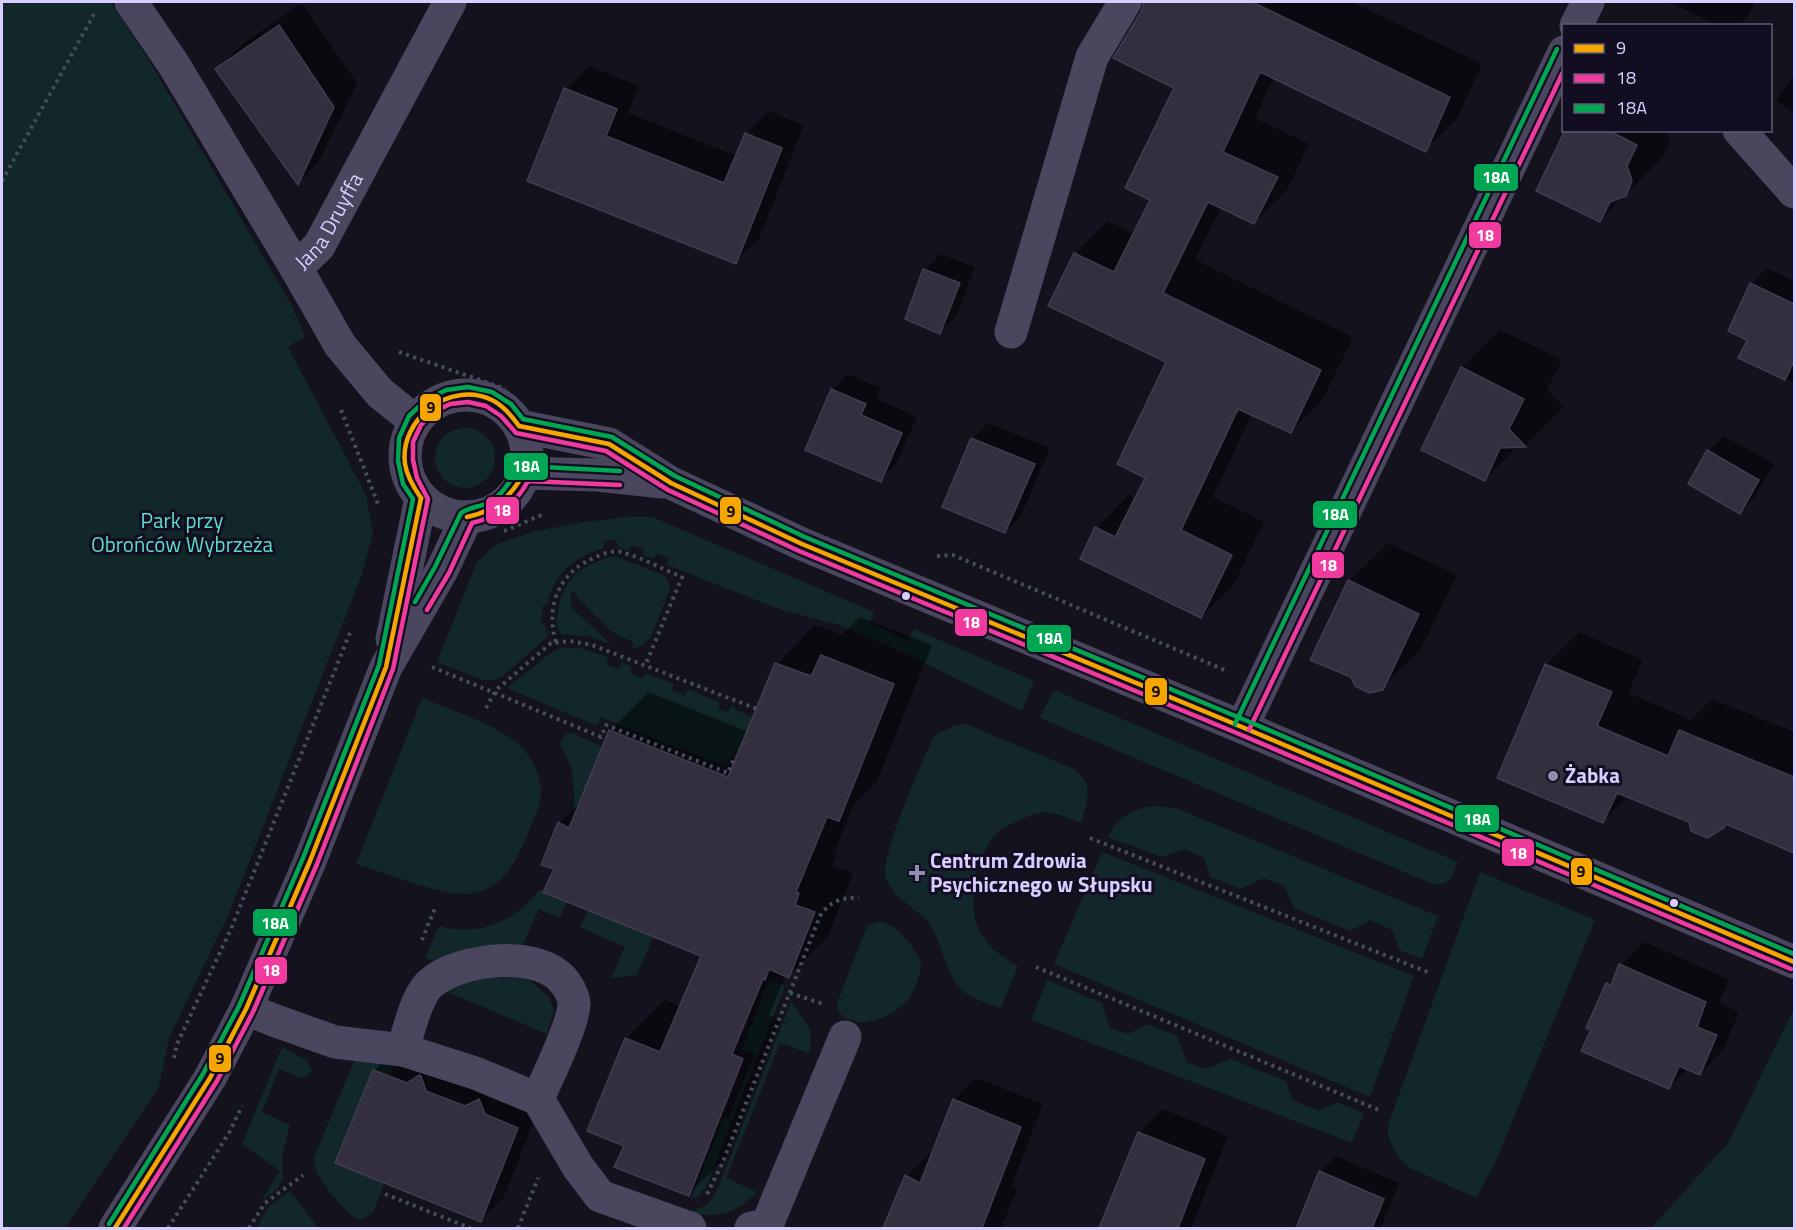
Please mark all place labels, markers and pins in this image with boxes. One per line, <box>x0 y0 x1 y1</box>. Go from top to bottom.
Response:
unlabelled marker <box>900 590 912 602</box>
place label: Żabka <box>1565 759 1620 791</box>
marker: Żabka <box>1546 769 1560 783</box>
place label: Centrum Zdrowia Psychicznego w Słupsku <box>930 844 1153 900</box>
marker: Centrum Zdrowia Psychicznego w Słupsku <box>908 864 926 882</box>
unlabelled marker <box>1668 897 1680 909</box>

